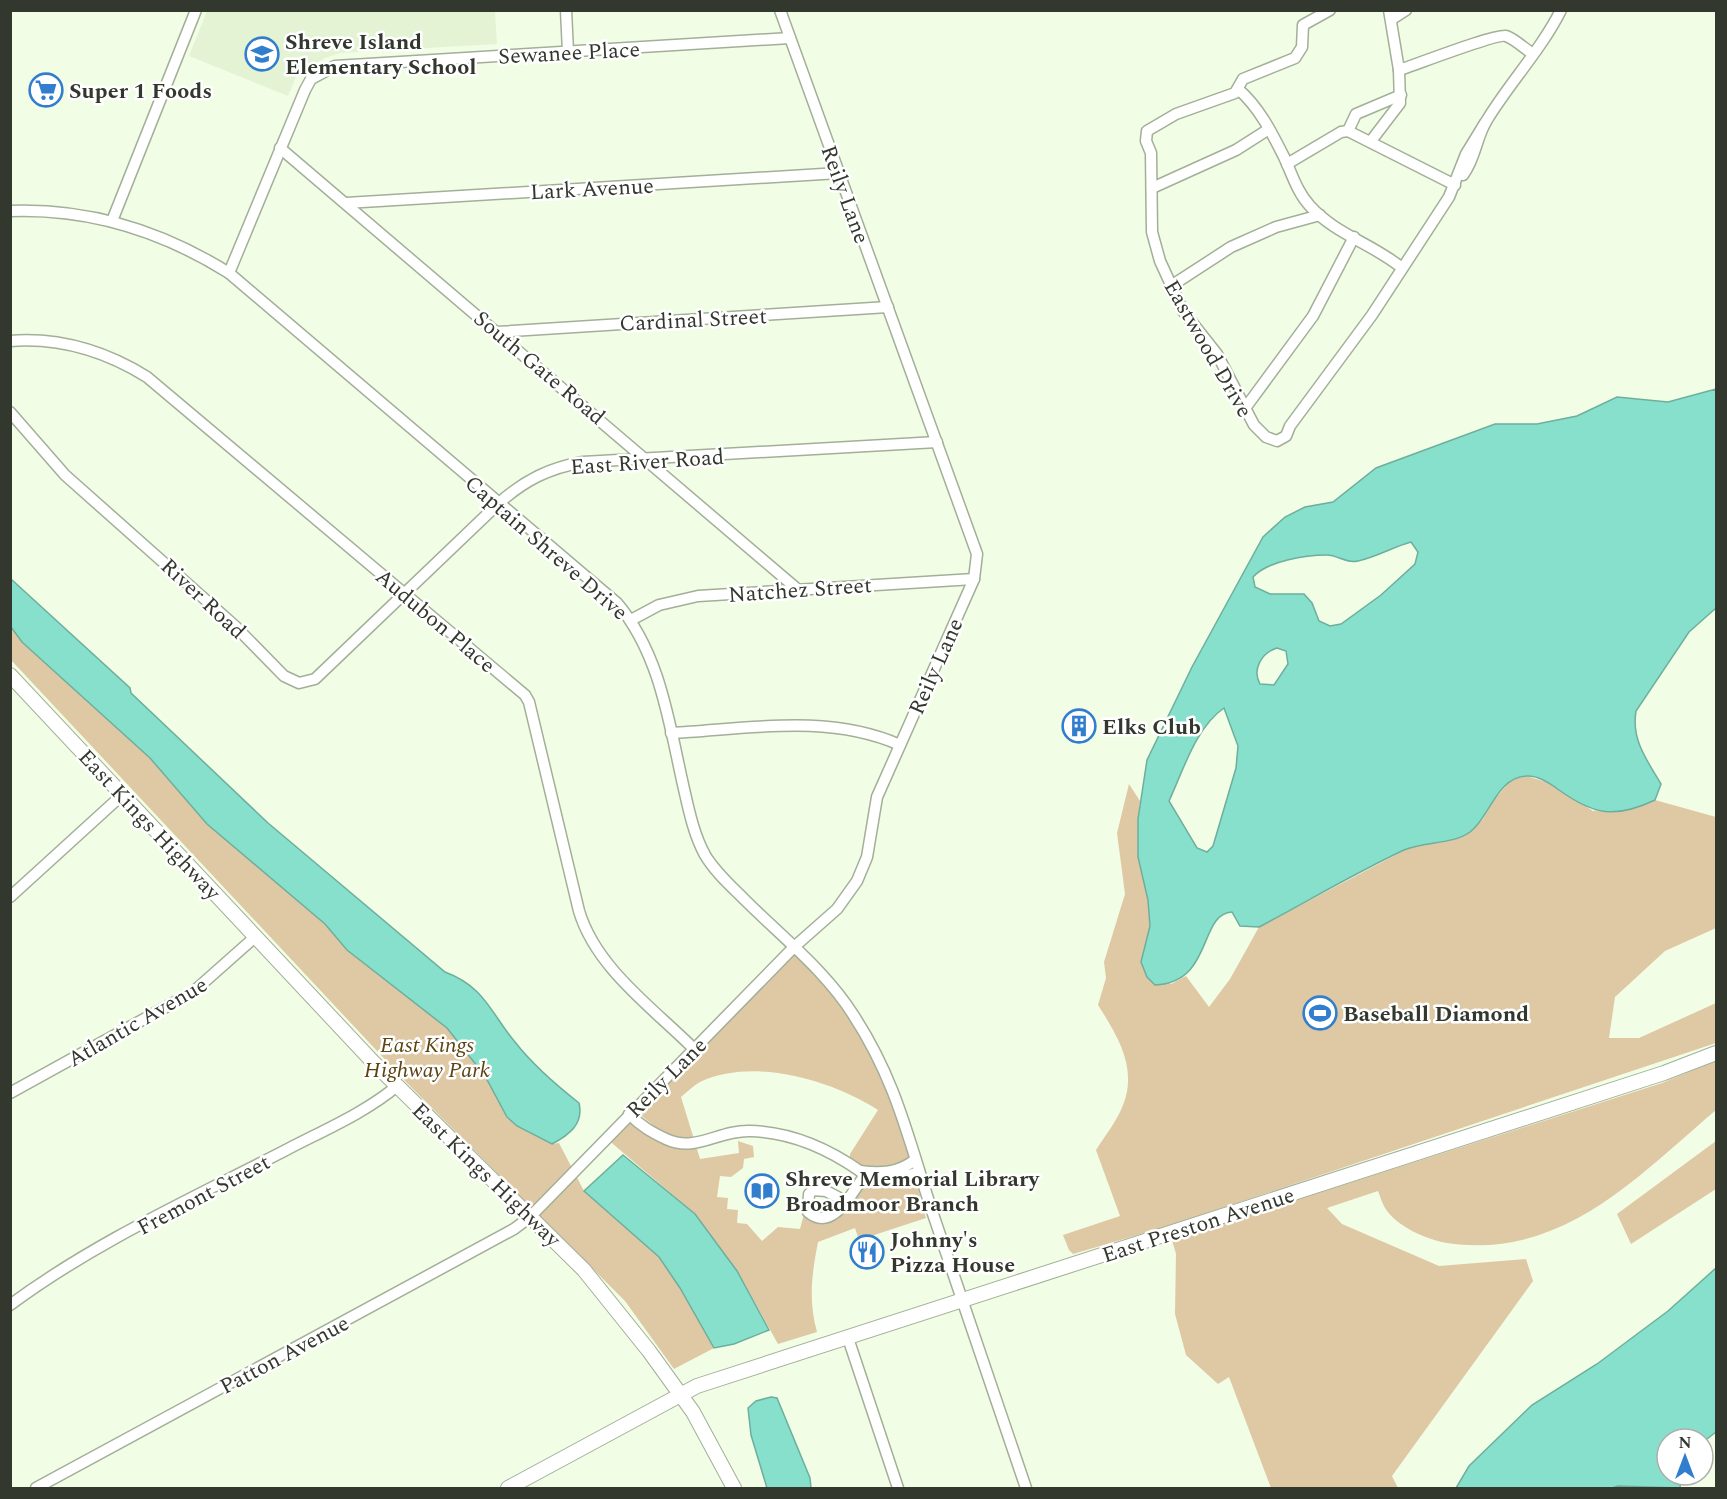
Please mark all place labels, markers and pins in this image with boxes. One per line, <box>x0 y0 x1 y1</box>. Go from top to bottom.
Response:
place label: Shreve Island Elementary School <box>285 26 476 84</box>
school or university icon: Shreve Island Elementary School <box>244 36 280 72</box>
supermarket icon: Super 1 Foods <box>28 72 64 108</box>
place label: Super 1 Foods <box>69 75 212 108</box>
building icon: Elks Club <box>1061 708 1097 744</box>
place label: Elks Club <box>1102 711 1201 744</box>
sports icon: Baseball Diamond <box>1302 995 1338 1031</box>
place label: Baseball Diamond <box>1343 998 1529 1031</box>
place label: Shreve Memorial Library Broadmoor Branch <box>785 1163 1041 1221</box>
library icon: Shreve Memorial Library Broadmoor Branch <box>744 1173 780 1209</box>
place label: Johnny's Pizza House <box>890 1224 1015 1282</box>
restaurant icon: Johnny's Pizza House <box>849 1234 885 1270</box>

